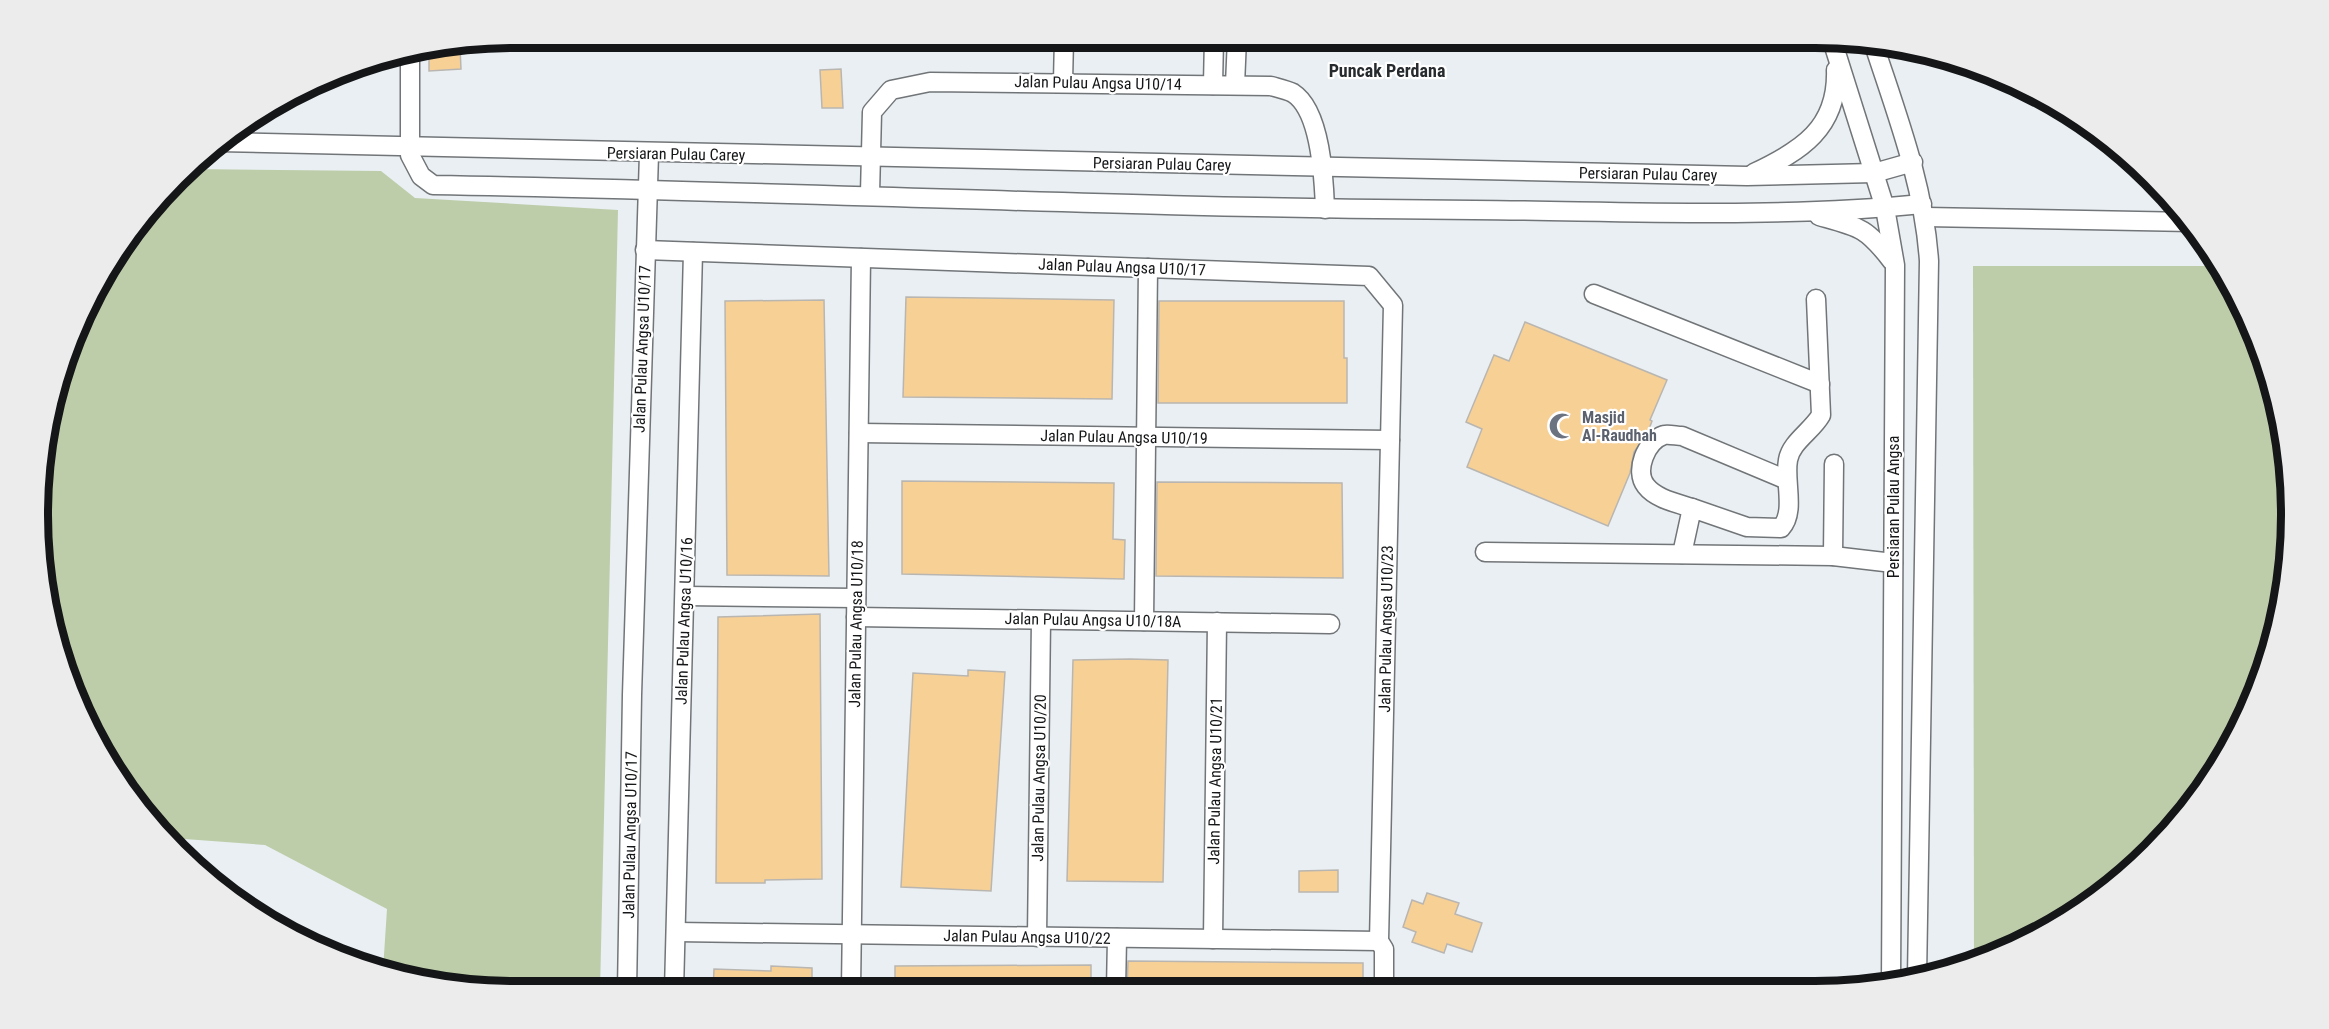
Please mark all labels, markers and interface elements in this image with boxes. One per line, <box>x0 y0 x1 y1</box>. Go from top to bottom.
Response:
district label: Puncak Perdana <box>1329 60 1445 81</box>
street label: Jalan Pulau Angsa U10/14 <box>1014 72 1182 94</box>
street label: Persiaran Pulau Carey <box>607 143 746 165</box>
street label: Persiaran Pulau Carey <box>1093 153 1232 175</box>
street label: Persiaran Pulau Carey <box>1579 163 1718 185</box>
street label: Jalan Pulau Angsa U10/17 <box>1038 255 1206 279</box>
street label: Jalan Pulau Angsa U10/17 <box>630 265 654 433</box>
place label: Masjid Al-Raudhah <box>1582 408 1657 445</box>
mosque icon: Masjid Al-Raudhah <box>1547 411 1577 441</box>
street label: Jalan Pulau Angsa U10/19 <box>1040 426 1208 448</box>
street label: Persiaran Pulau Angsa <box>1884 436 1903 578</box>
street label: Jalan Pulau Angsa U10/16 <box>672 537 696 705</box>
street label: Jalan Pulau Angsa U10/18 <box>845 540 867 708</box>
street label: Jalan Pulau Angsa U10/23 <box>1375 545 1397 713</box>
street label: Jalan Pulau Angsa U10/18A <box>1004 609 1182 631</box>
street label: Jalan Pulau Angsa U10/20 <box>1028 694 1050 862</box>
street label: Jalan Pulau Angsa U10/21 <box>1204 697 1226 865</box>
street label: Jalan Pulau Angsa U10/17 <box>619 751 641 919</box>
street label: Jalan Pulau Angsa U10/22 <box>943 926 1111 948</box>

